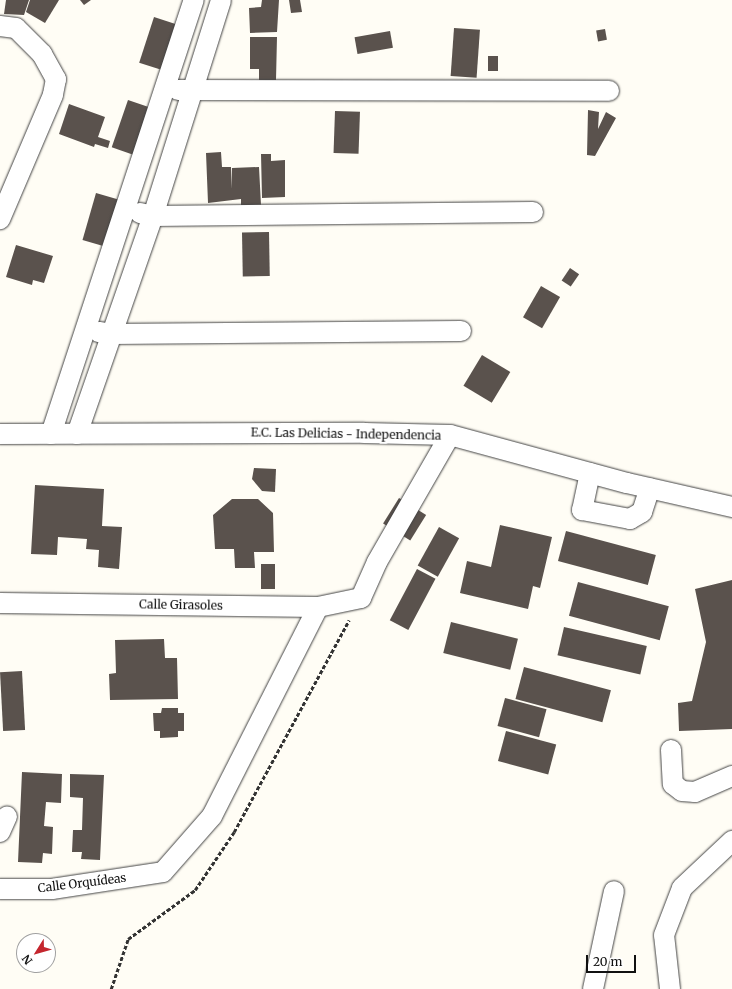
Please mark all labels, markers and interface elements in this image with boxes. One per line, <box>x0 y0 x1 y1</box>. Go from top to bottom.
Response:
street label: E.C. Las Delicias - Independencia <box>251 425 441 443</box>
street label: Calle Girasoles <box>139 597 223 613</box>
street label: Calle Orquídeas <box>37 870 127 896</box>
north arrow <box>16 933 56 973</box>
scale bar <box>588 947 638 973</box>
text: N <box>19 952 35 967</box>
text: 20 m <box>593 954 622 969</box>

